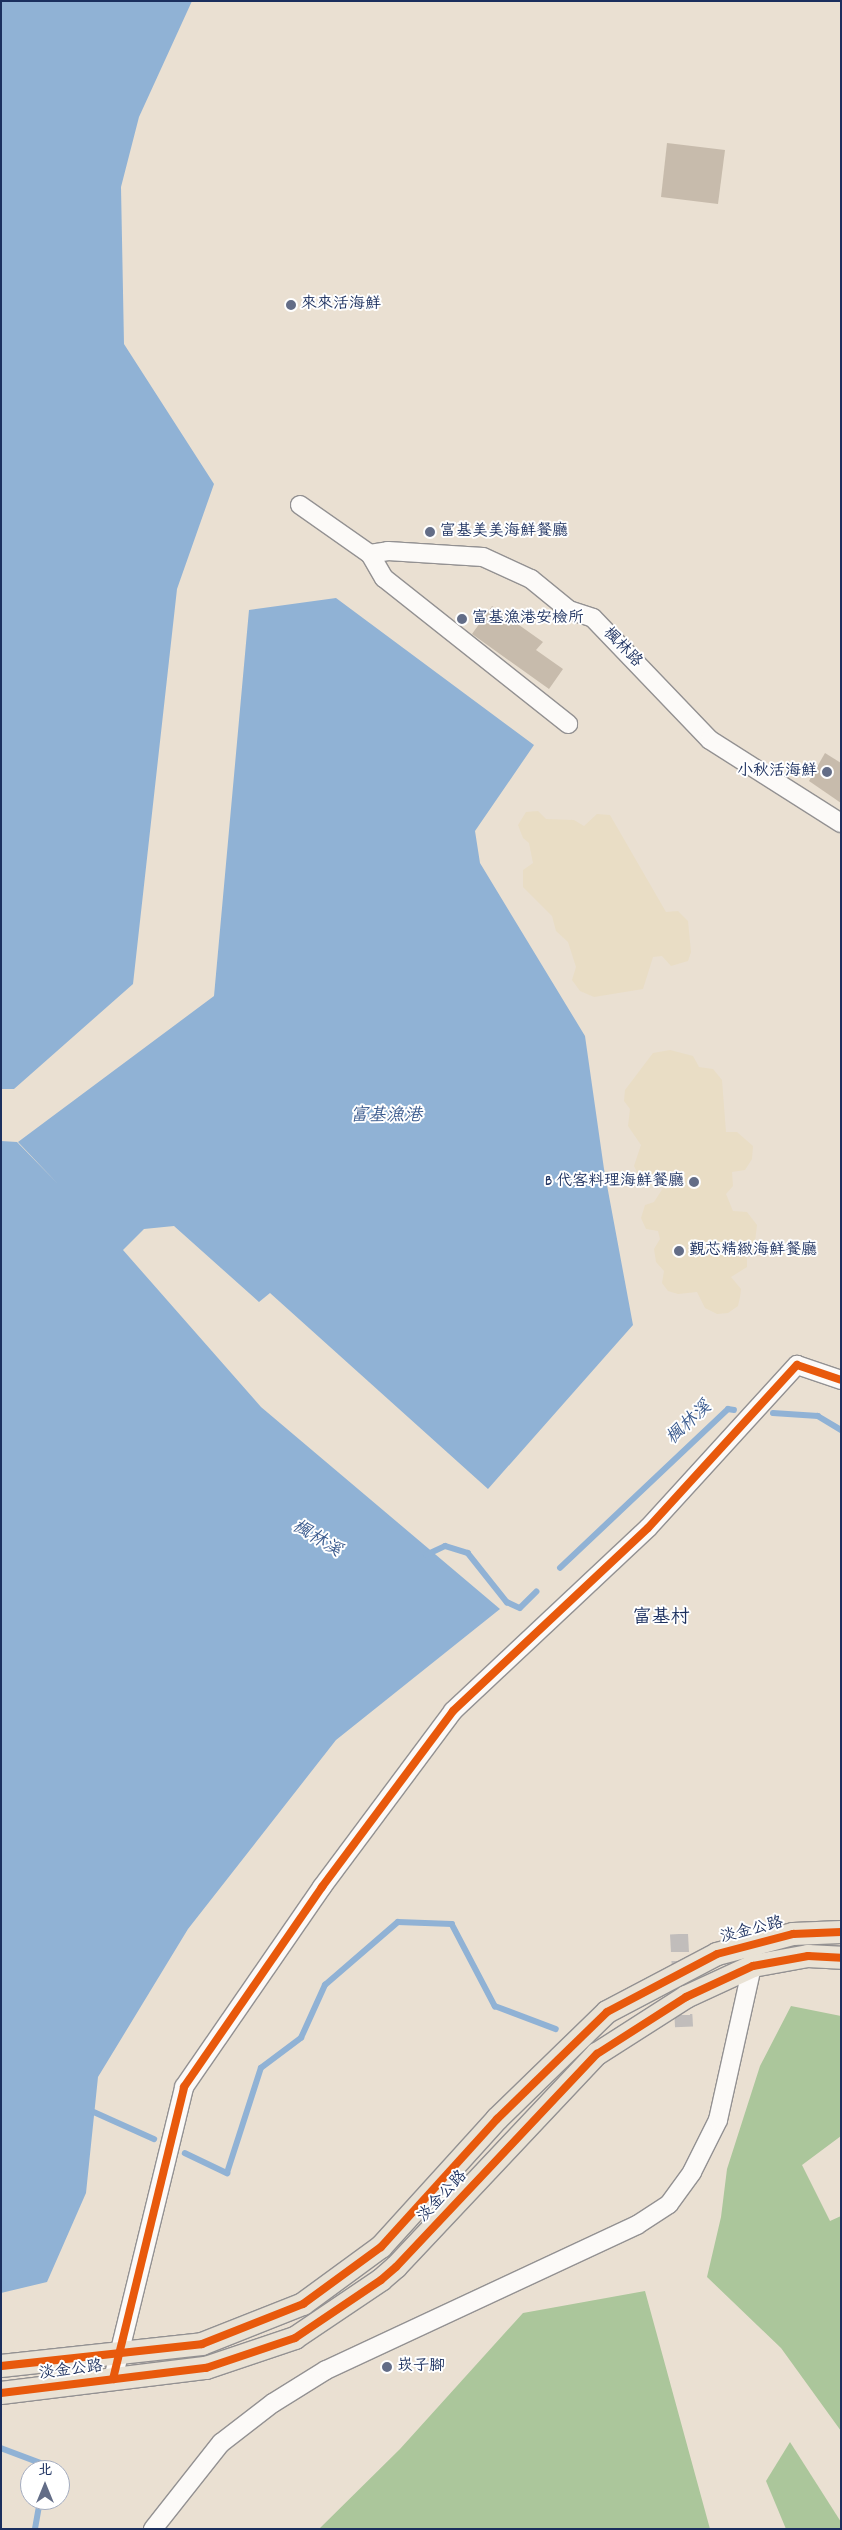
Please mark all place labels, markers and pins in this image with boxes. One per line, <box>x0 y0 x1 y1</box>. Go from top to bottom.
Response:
place label: 來來活海鮮 <box>301 295 381 315</box>
marker: 來來活海鮮 <box>285 299 297 311</box>
place label: 富基美美海鮮餐廳 <box>440 522 568 542</box>
marker: 富基美美海鮮餐廳 <box>424 526 436 538</box>
place label: 富基漁港安檢所 <box>472 609 584 629</box>
marker: 富基漁港安檢所 <box>456 613 468 625</box>
place label: 小秋活海鮮 <box>737 762 817 782</box>
marker: 小秋活海鮮 <box>821 766 833 778</box>
place label: B 代客料理海鮮餐廳 <box>545 1172 684 1192</box>
marker: B 代客料理海鮮餐廳 <box>688 1176 700 1188</box>
place label: 覲芯精緻海鮮餐廳 <box>689 1241 817 1261</box>
marker: 覲芯精緻海鮮餐廳 <box>673 1245 685 1257</box>
place label: 崁子腳 <box>397 2357 445 2377</box>
marker: 崁子腳 <box>381 2361 393 2373</box>

